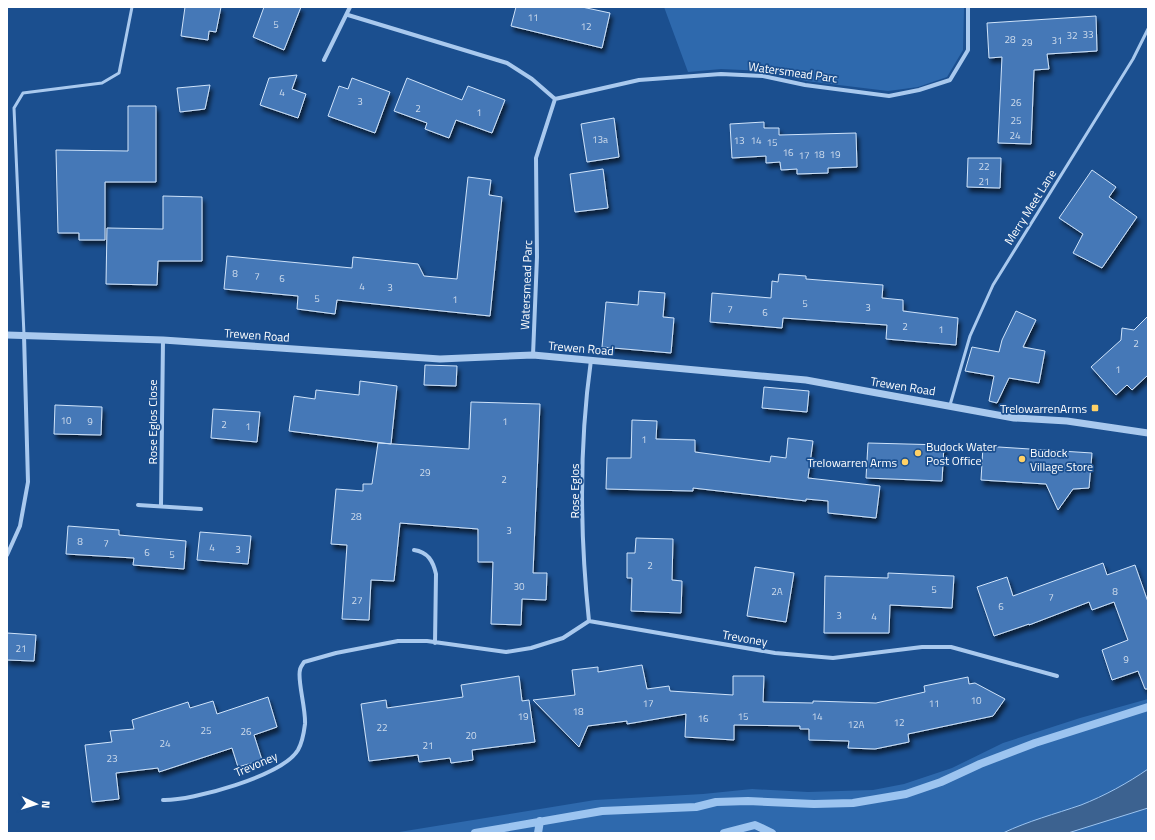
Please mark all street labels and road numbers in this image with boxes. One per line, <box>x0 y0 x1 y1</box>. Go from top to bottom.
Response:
street label: Watersmead Parc <box>747 56 839 88</box>
street label: Merry Meet Lane <box>999 165 1061 249</box>
street label: Watersmead Parc <box>515 240 537 330</box>
street label: Trewen Road <box>224 323 290 347</box>
street label: Trewen Road <box>548 336 614 360</box>
street label: Trewen Road <box>869 371 937 401</box>
street label: Rose Eglos Close <box>143 379 162 465</box>
street label: Rose Eglos <box>565 463 584 519</box>
street label: Trevoney <box>721 625 769 651</box>
street label: Trevoney <box>231 746 281 782</box>

